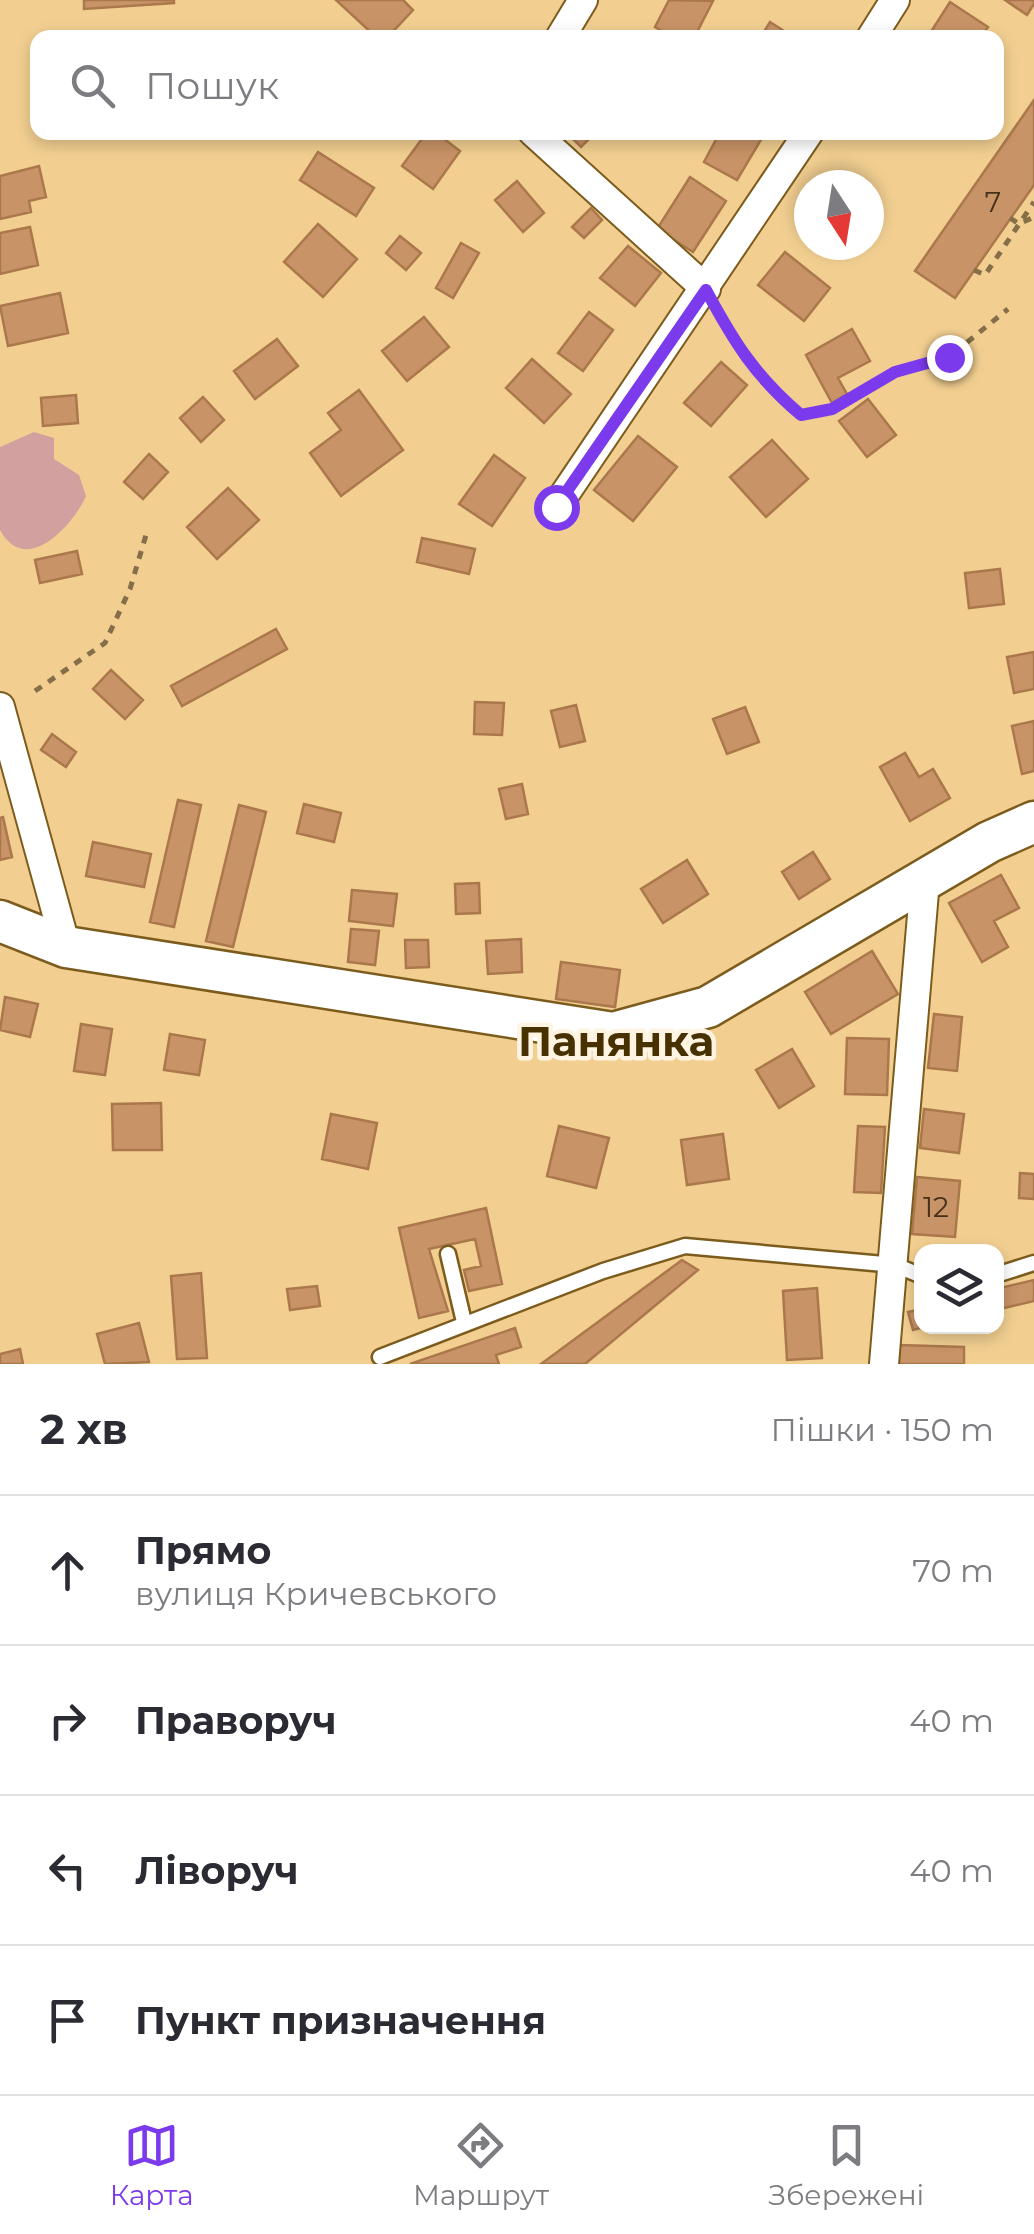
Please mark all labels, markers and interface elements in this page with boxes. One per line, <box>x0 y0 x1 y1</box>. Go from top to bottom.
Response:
search box <box>30 30 1004 140</box>
icon: search <box>65 58 120 113</box>
text: Пошук <box>145 62 279 109</box>
north arrow <box>794 170 884 260</box>
house number: 7 <box>985 185 1001 219</box>
route end <box>927 335 973 381</box>
route start <box>534 485 580 531</box>
district label: Панянка <box>518 1015 714 1067</box>
house number: 12 <box>923 1190 949 1224</box>
map controls <box>914 1244 1004 1334</box>
button: layers <box>914 1244 1004 1334</box>
text: 2 хв <box>40 1403 128 1455</box>
text: Пішки · 150 m <box>771 1410 994 1449</box>
text: Прямо <box>135 1527 271 1574</box>
icon: ahead <box>40 1543 95 1598</box>
text: 70 m <box>912 1551 994 1590</box>
text: вулиця Кричевського <box>135 1574 497 1613</box>
icon: right <box>40 1693 95 1748</box>
text: Праворуч <box>135 1697 337 1744</box>
text: 40 m <box>909 1701 994 1740</box>
icon: left <box>40 1843 95 1898</box>
text: Ліворуч <box>135 1847 299 1894</box>
text: 40 m <box>909 1851 994 1890</box>
icon: arrive <box>40 1993 95 2048</box>
text: Пункт призначення <box>135 1997 546 2044</box>
tab: Карта <box>110 2118 193 2212</box>
tab: Маршрут <box>413 2118 549 2212</box>
tab: Збережені <box>769 2118 924 2212</box>

